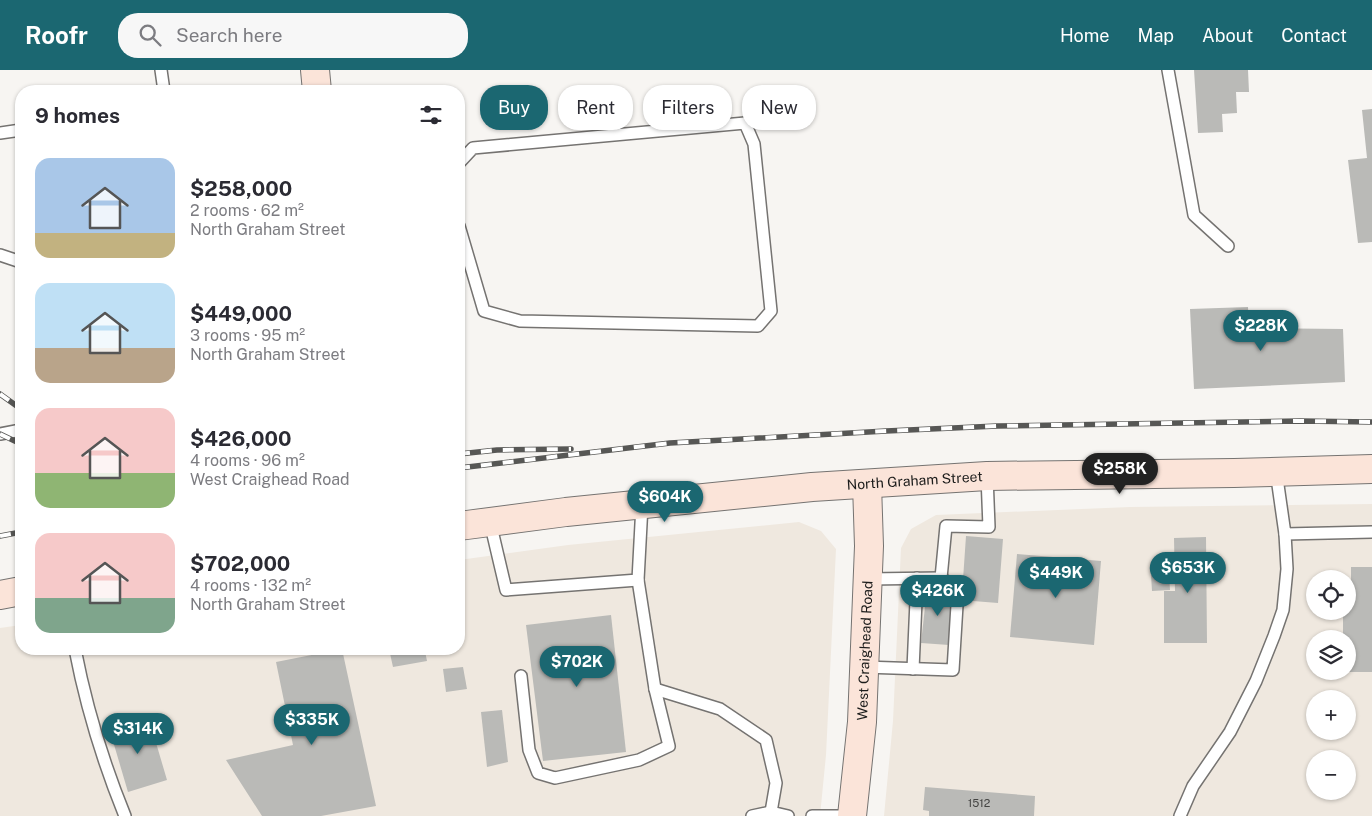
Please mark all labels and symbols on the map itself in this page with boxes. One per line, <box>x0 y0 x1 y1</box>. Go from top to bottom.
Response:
pin: $228K <box>1226 310 1296 352</box>
pin: $258K <box>1085 452 1155 495</box>
street label: North Graham Street <box>846 468 983 493</box>
pin: $604K <box>630 480 700 523</box>
pin: $653K <box>1153 552 1223 594</box>
pin: $449K <box>1021 556 1091 599</box>
pin: $426K <box>903 574 973 617</box>
street label: West Craighead Road <box>854 580 876 721</box>
pin: $702K <box>542 646 612 688</box>
pin: $335K <box>277 704 347 746</box>
pin: $314K <box>103 712 173 755</box>
house number: 1512 <box>968 797 991 809</box>

